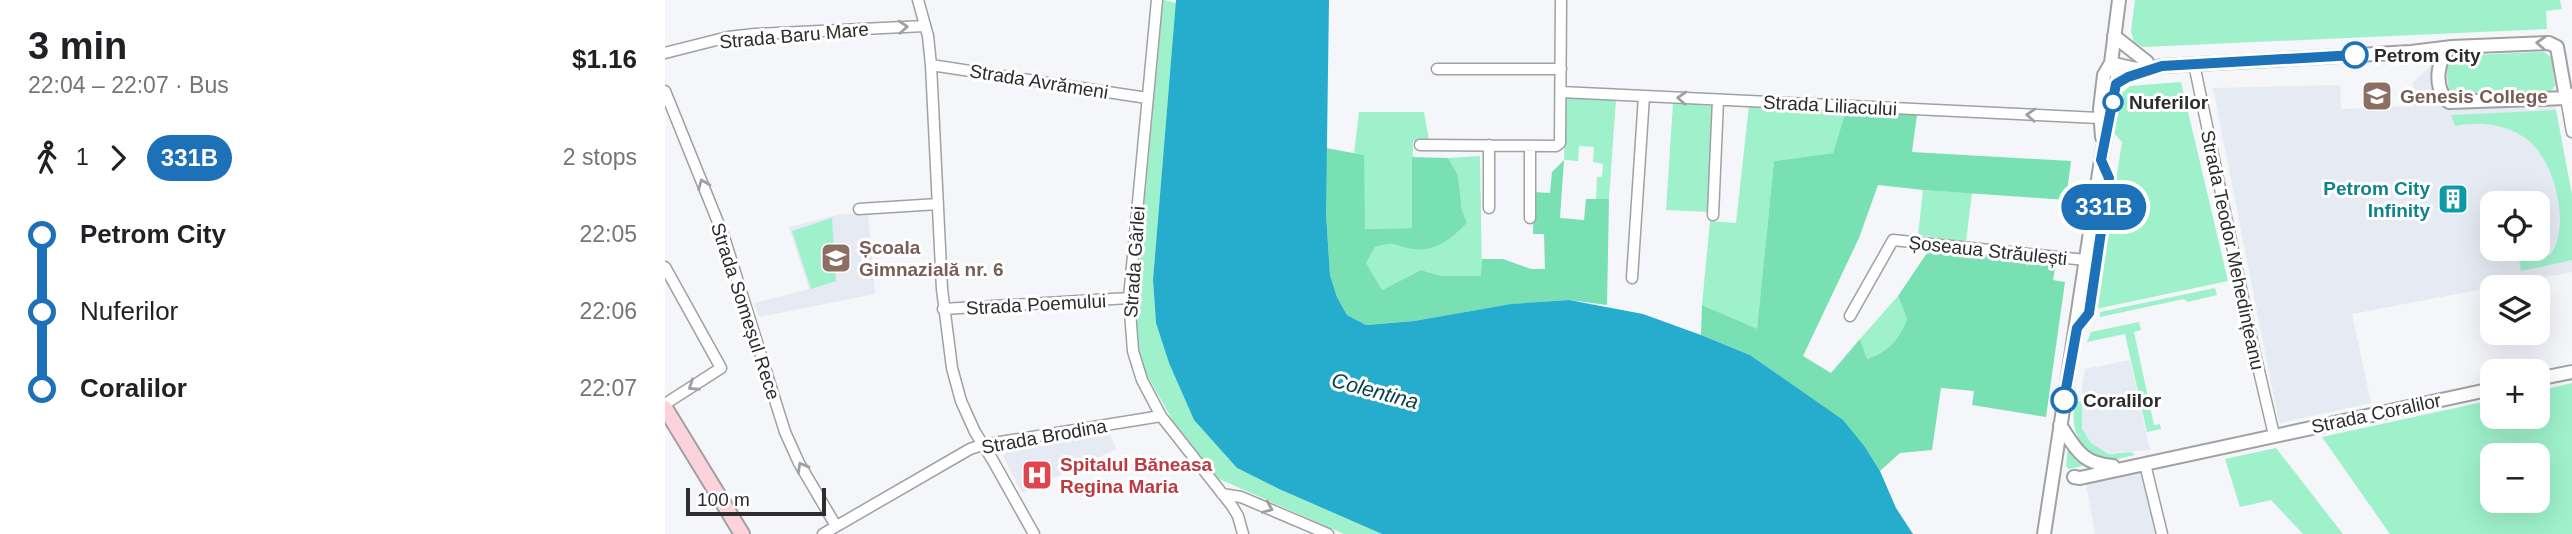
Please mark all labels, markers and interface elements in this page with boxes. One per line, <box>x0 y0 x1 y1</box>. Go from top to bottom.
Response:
street label: Strada Baru Mare <box>718 19 870 52</box>
one-way arrow <box>897 20 908 35</box>
text: 3 min <box>28 25 127 67</box>
one-way arrow <box>2535 36 2546 51</box>
marker: Petrom City <box>2342 42 2368 68</box>
text: $1.16 <box>572 44 637 74</box>
place label: Petrom City <box>2374 45 2481 66</box>
street label: Strada Avrămeni <box>968 60 1110 103</box>
text: 22:04 – 22:07 · Bus <box>28 72 229 98</box>
school or university icon: Genesis College <box>2360 79 2394 113</box>
place label: Genesis College <box>2400 86 2548 107</box>
one-way arrow <box>1676 91 1687 106</box>
street label: Strada Liliacului <box>1762 92 1898 119</box>
marker: Nuferilor <box>2103 92 2123 112</box>
place label: Nuferilor <box>2129 92 2209 113</box>
one-way arrow <box>2026 107 2037 122</box>
street label: Strada Teodor Mehedințeanu <box>2197 128 2268 372</box>
icon: walk <box>28 139 66 177</box>
icon: forward <box>99 139 137 177</box>
text: 1 <box>76 144 89 170</box>
text: 331B <box>161 144 218 171</box>
text: 2 stops <box>563 144 637 170</box>
one-way arrow <box>697 178 711 190</box>
place label: Petrom City Infinity <box>2323 178 2430 221</box>
building icon: Petrom City Infinity <box>2436 182 2470 216</box>
line badge: 331B <box>2055 184 2153 230</box>
map controls <box>2480 191 2550 513</box>
button: locate <box>2480 191 2550 261</box>
text: 331B <box>2075 193 2133 220</box>
street label: Strada Gârlei <box>1120 205 1149 319</box>
text: Petrom City <box>80 219 226 249</box>
street label: Strada Someșul Rece <box>707 220 784 402</box>
text: 22:05 <box>579 221 637 247</box>
street label: Șoseaua Străulești <box>1908 232 2068 269</box>
place label: Școala Gimnazială nr. 6 <box>859 237 1004 280</box>
school or university icon: Școala Gimnazială nr. 6 <box>819 241 853 275</box>
button: layers <box>2480 275 2550 345</box>
street label: Strada Poemului <box>965 290 1107 319</box>
text: Nuferilor <box>80 296 178 326</box>
text: 22:06 <box>579 298 637 324</box>
button: + <box>2480 359 2550 429</box>
water label: Colentina <box>1329 368 1421 413</box>
text: Coralilor <box>80 373 187 403</box>
text: 22:07 <box>579 375 637 401</box>
one-way arrow <box>688 378 701 391</box>
marker: Coralilor <box>2051 387 2077 413</box>
street label: Strada Coralilor <box>2309 389 2444 437</box>
place label: Coralilor <box>2083 390 2162 411</box>
street label: Strada Brodina <box>980 415 1109 458</box>
button: − <box>2480 443 2550 513</box>
place label: Spitalul Băneasa Regina Maria <box>1060 454 1212 497</box>
hospital icon: Spitalul Băneasa Regina Maria <box>1020 458 1054 492</box>
one-way arrow <box>797 462 810 475</box>
scale bar <box>686 485 826 517</box>
text: 100 m <box>697 489 750 510</box>
one-way arrow <box>1261 500 1273 514</box>

